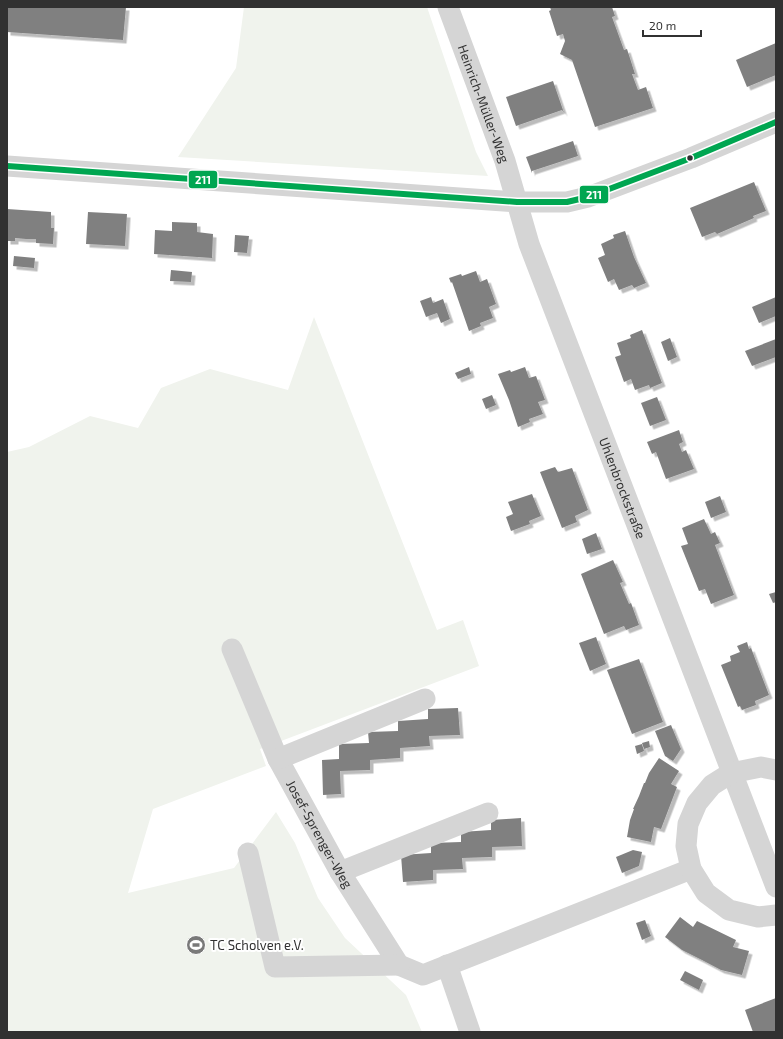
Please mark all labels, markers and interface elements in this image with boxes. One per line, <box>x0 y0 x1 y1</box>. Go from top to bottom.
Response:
scale bar <box>643 12 701 38</box>
text: 20 m <box>649 18 676 32</box>
street label: Heinrich-Müller-Weg <box>455 42 513 165</box>
unlabelled marker <box>685 153 695 163</box>
line badge: 211 <box>188 170 218 189</box>
text: 211 <box>195 173 211 186</box>
line badge: 211 <box>579 185 609 204</box>
text: 211 <box>586 188 602 201</box>
street label: Uhlenbrockstraße <box>596 435 649 541</box>
street label: Josef-Sprenger-Weg <box>283 777 356 891</box>
sports icon: TC Scholven e.V. <box>185 934 207 956</box>
place label: TC Scholven e.V. <box>210 937 304 953</box>

